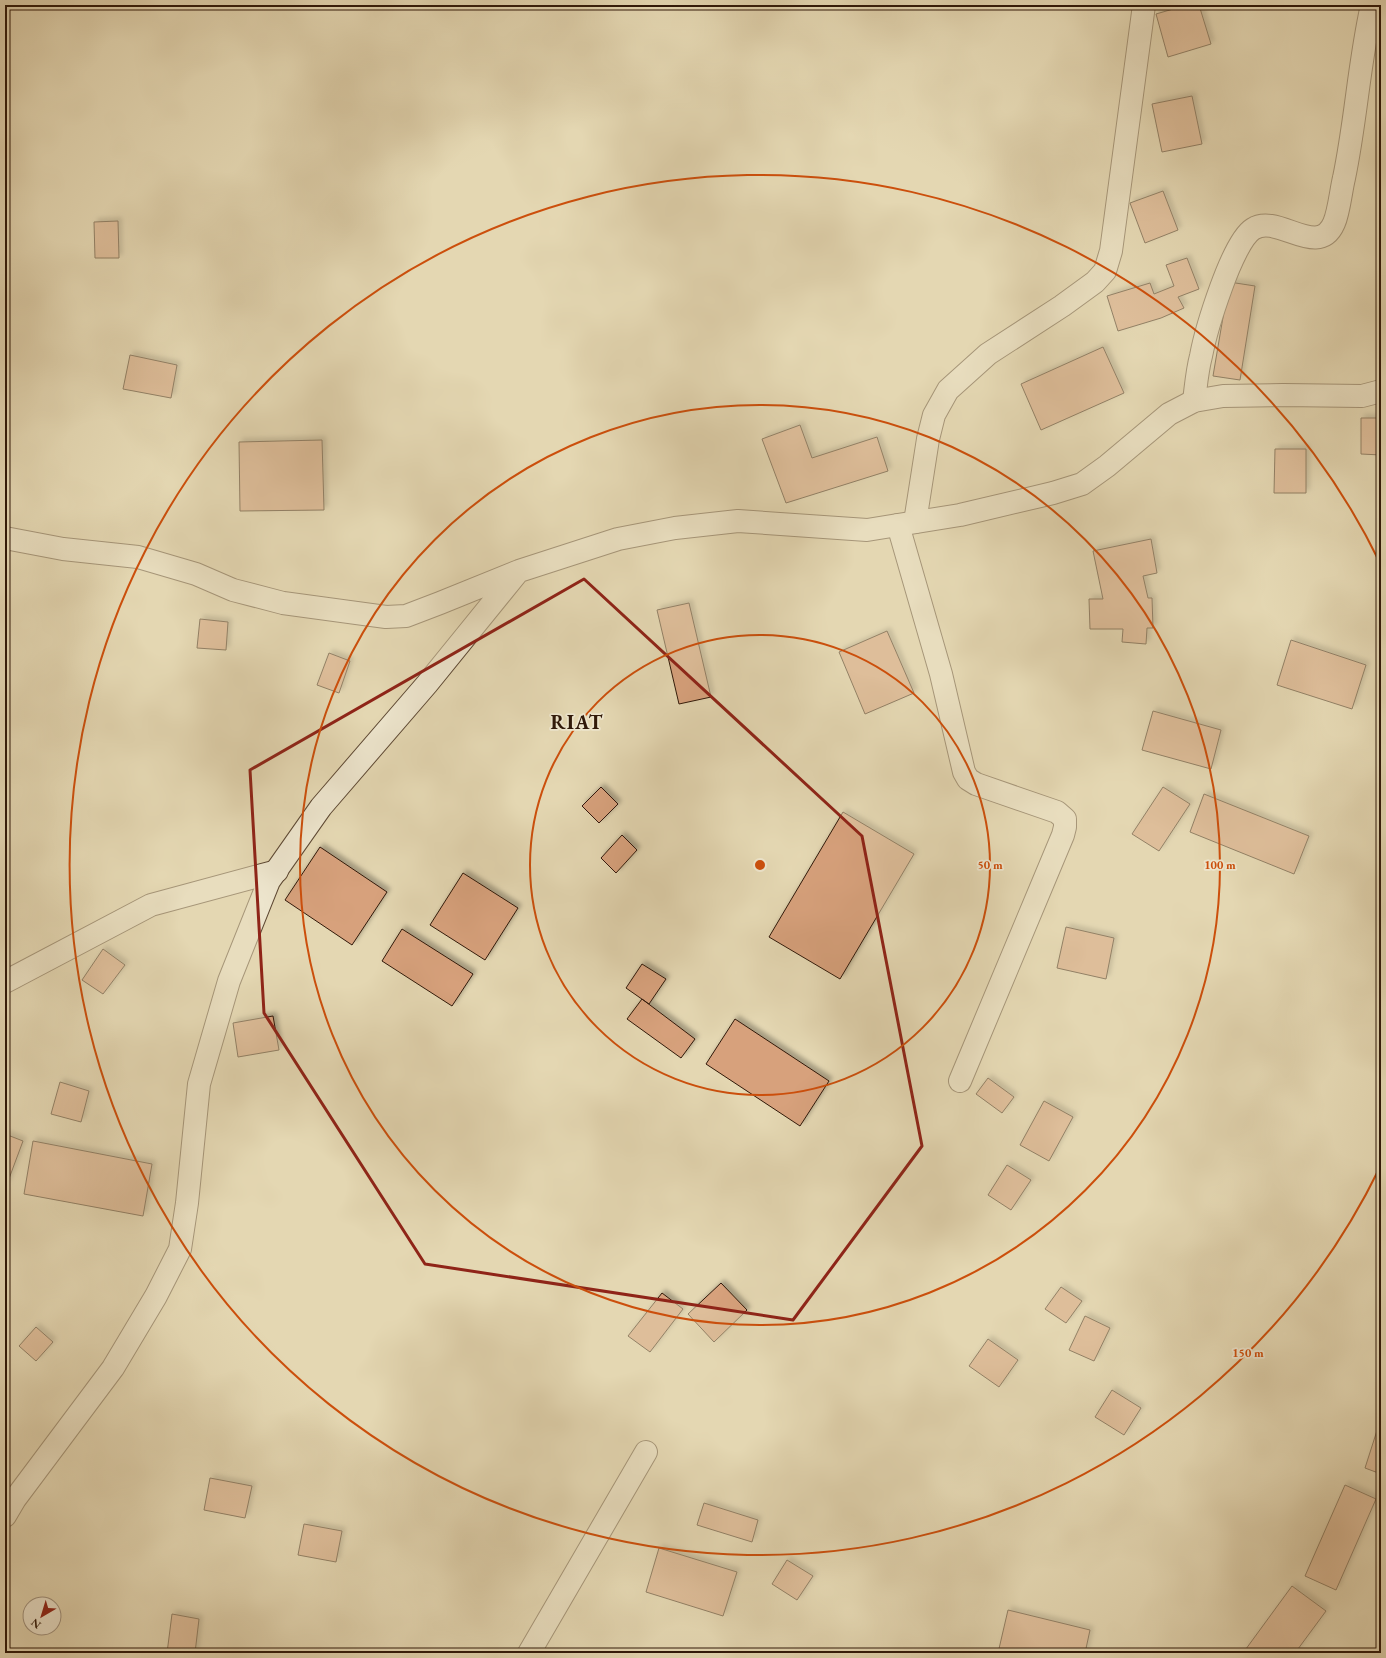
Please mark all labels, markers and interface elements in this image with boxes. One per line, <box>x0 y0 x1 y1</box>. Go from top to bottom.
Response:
district label: RIAT <box>551 709 603 735</box>
text: 50 m <box>977 857 1003 873</box>
text: 100 m <box>1204 857 1236 873</box>
centre of rings <box>753 858 767 872</box>
text: 150 m <box>1232 1345 1264 1361</box>
north arrow <box>22 1596 62 1636</box>
text: N <box>28 1616 44 1632</box>

